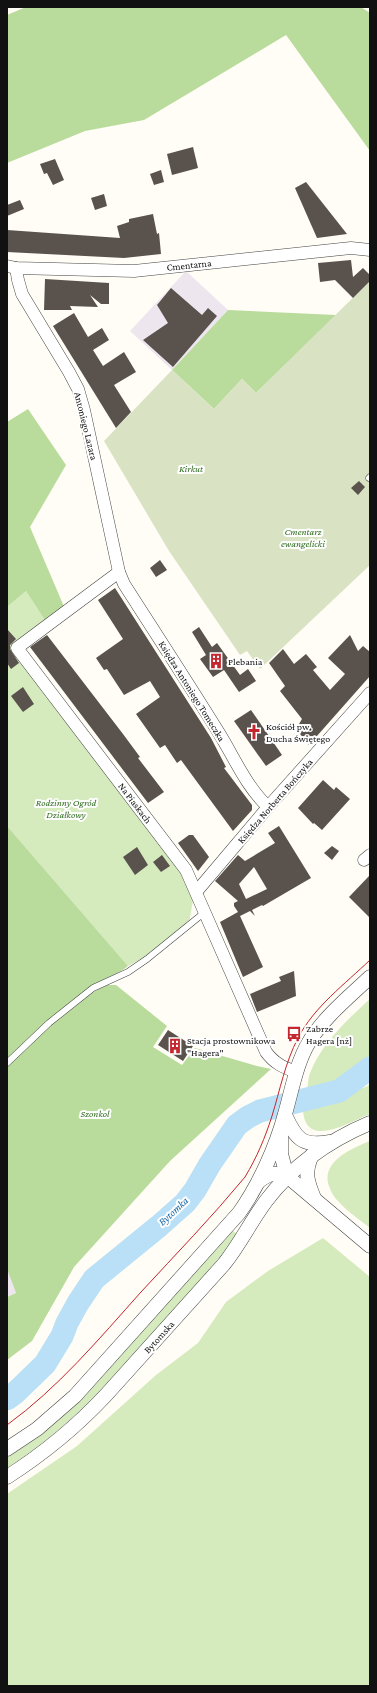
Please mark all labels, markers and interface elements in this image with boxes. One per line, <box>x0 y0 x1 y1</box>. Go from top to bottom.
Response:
street label: Cmentarna <box>166 257 212 273</box>
street label: Antoniego Lazara <box>72 391 100 462</box>
park label: Kirkut <box>179 463 204 474</box>
park label: Cmentarz ewangelicki <box>281 526 325 549</box>
street label: Księdza Antoniego Tomeczka <box>157 639 228 743</box>
building icon: Plebania <box>207 652 225 670</box>
place label: Plebania <box>228 656 263 667</box>
place label: Kościół pw. Ducha Świętego <box>266 721 330 744</box>
church icon: Kościół pw. Ducha Świętego <box>245 723 263 741</box>
street label: Księdza Norberta Bończyka <box>235 756 315 846</box>
street label: Na Piaskach <box>116 781 154 826</box>
park label: Rodzinny Ogród Działkowy <box>36 797 97 820</box>
place label: Zabrze Hagera [nż] <box>306 1023 352 1046</box>
bus stop icon: Zabrze Hagera [nż] <box>285 1025 303 1043</box>
place label: Stacja prostownikowa "Hagera" <box>187 1035 276 1058</box>
building icon: Stacja prostownikowa "Hagera" <box>166 1037 184 1055</box>
park label: Szonkol <box>81 1108 110 1119</box>
water label: Bytomka <box>156 1194 191 1229</box>
street label: Bytomska <box>142 1318 177 1355</box>

